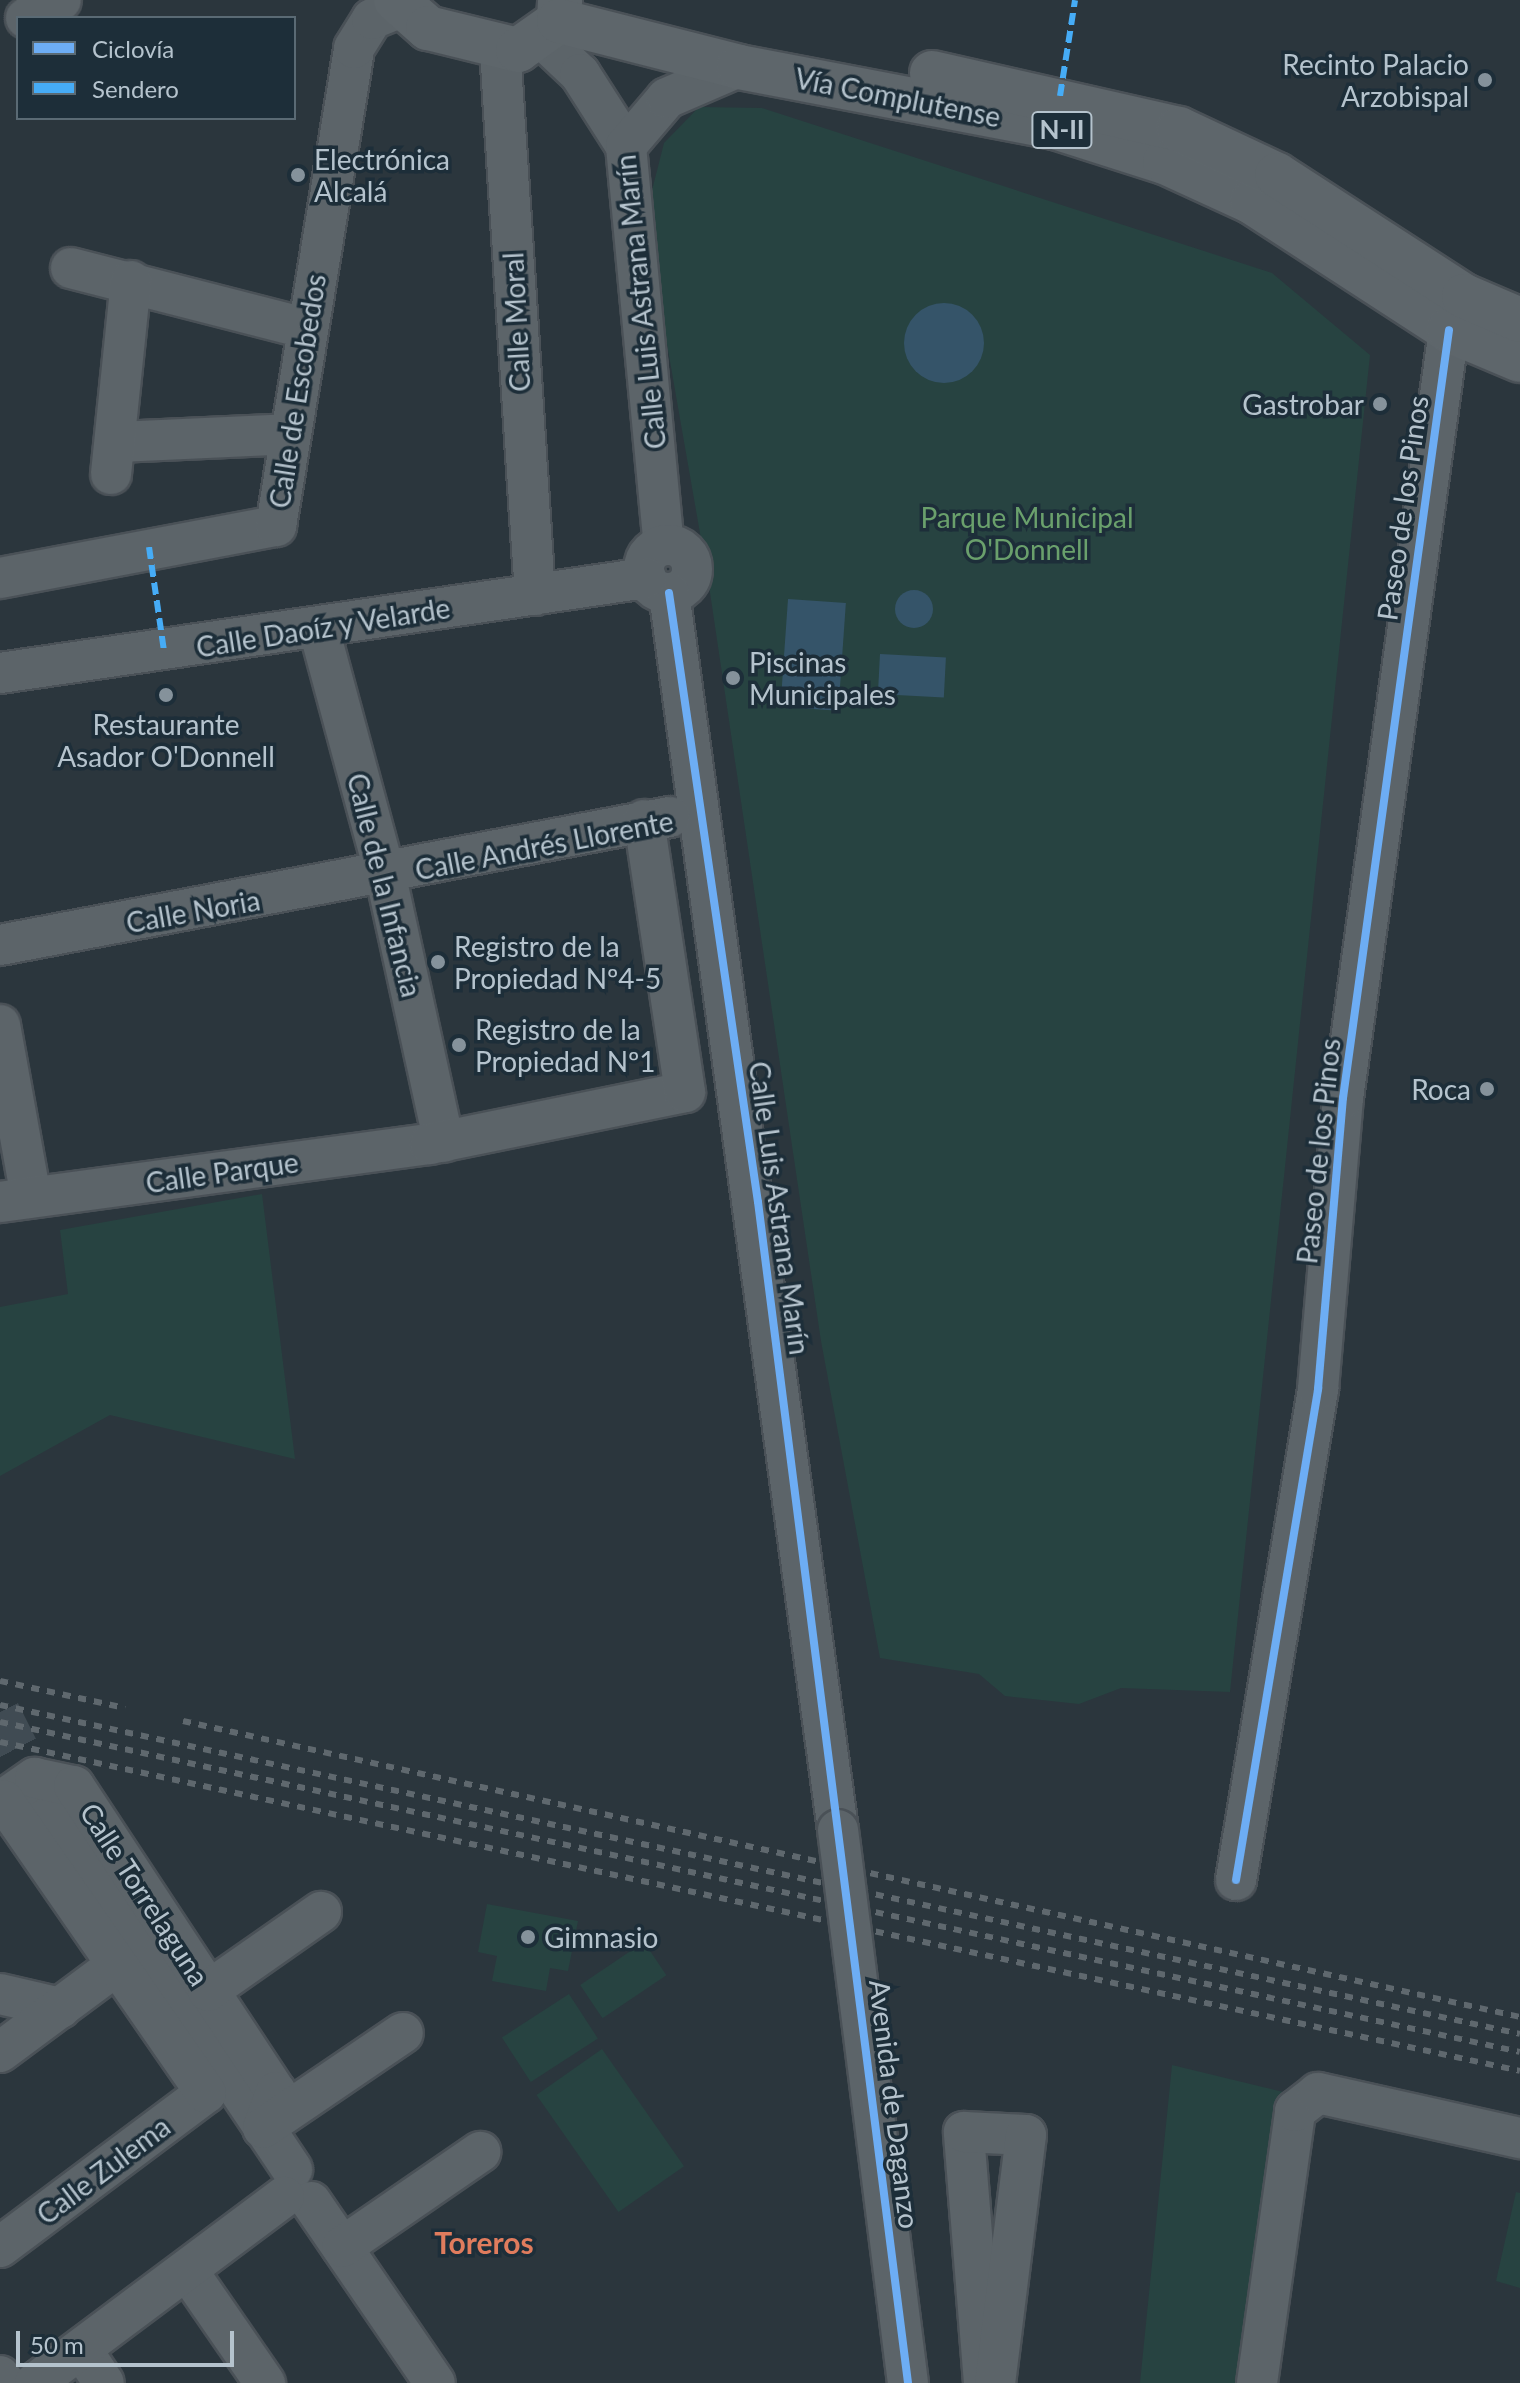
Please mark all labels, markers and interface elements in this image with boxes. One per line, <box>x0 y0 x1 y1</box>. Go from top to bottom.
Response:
legend <box>16 16 296 120</box>
text: Ciclovía <box>92 34 174 63</box>
place label: Recinto Palacio Arzobispal <box>1282 47 1469 113</box>
street label: Vía Complutense <box>792 61 1004 133</box>
marker: Recinto Palacio Arzobispal <box>1476 71 1494 89</box>
text: Sendero <box>92 74 179 103</box>
road number: N-II <box>1030 108 1094 152</box>
place label: Electrónica Alcalá <box>314 142 450 208</box>
street label: Calle Luis Astrana Marín <box>608 153 672 451</box>
marker: Electrónica Alcalá <box>289 166 307 184</box>
street label: Calle Moral <box>496 251 536 393</box>
street label: Calle de Escobedos <box>262 272 332 510</box>
place label: Gastrobar <box>1242 387 1364 421</box>
street label: Paseo de los Pinos <box>1370 393 1434 623</box>
marker: Gastrobar <box>1371 395 1389 413</box>
park label: Parque Municipal O'Donnell <box>920 500 1134 566</box>
street label: Calle Daoíz y Velarde <box>193 590 453 664</box>
place label: Piscinas Municipales <box>749 645 896 711</box>
marker: Piscinas Municipales <box>724 669 742 687</box>
marker: Restaurante Asador O'Donnell <box>157 686 175 704</box>
place label: Restaurante Asador O'Donnell <box>57 707 275 773</box>
street label: Calle de la Infancia <box>341 770 429 1000</box>
street label: Calle Andrés Llorente <box>412 803 676 887</box>
street label: Calle Noria <box>123 883 263 939</box>
place label: Registro de la Propiedad Nº4-5 <box>454 929 661 995</box>
marker: Registro de la Propiedad Nº4-5 <box>429 953 447 971</box>
place label: Registro de la Propiedad Nº1 <box>475 1012 656 1078</box>
marker: Registro de la Propiedad Nº1 <box>450 1036 468 1054</box>
street label: Paseo de los Pinos <box>1289 1037 1347 1265</box>
street label: Calle Luis Astrana Marín <box>743 1059 817 1357</box>
place label: Roca <box>1411 1072 1471 1106</box>
marker: Roca <box>1478 1080 1496 1098</box>
street label: Calle Parque <box>144 1145 300 1199</box>
street label: Calle Torrelaguna <box>73 1796 217 1992</box>
place label: Gimnasio <box>544 1920 658 1954</box>
marker: Gimnasio <box>519 1928 537 1946</box>
street label: Avenida de Daganzo <box>863 1978 927 2230</box>
street label: Calle Zulema <box>30 2109 176 2231</box>
district label: Toreros <box>434 2224 534 2260</box>
scale bar <box>20 2315 238 2365</box>
text: 50 m <box>30 2330 84 2359</box>

